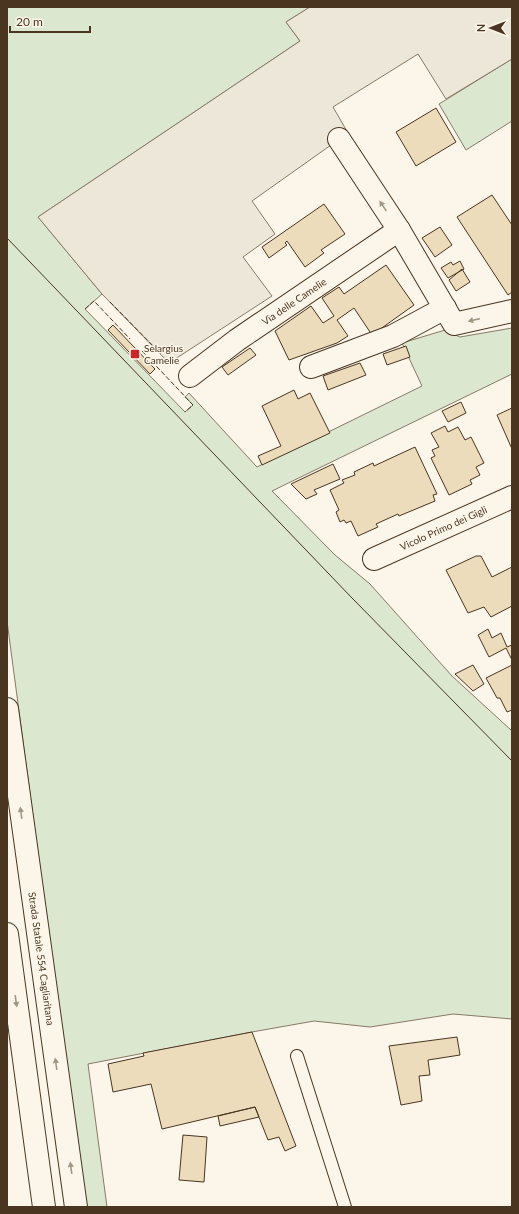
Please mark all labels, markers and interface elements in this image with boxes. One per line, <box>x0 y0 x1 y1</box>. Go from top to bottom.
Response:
scale bar <box>10 8 90 34</box>
north arrow <box>471 8 511 48</box>
text: 20 m <box>16 14 43 29</box>
text: N <box>474 24 487 32</box>
one-way arrow <box>379 201 387 211</box>
street label: Via delle Camelie <box>259 275 329 328</box>
one-way arrow <box>468 317 480 323</box>
place label: Selargius Camelie <box>144 342 183 366</box>
marker: Selargius Camelie <box>129 348 141 360</box>
street label: Vicolo Primo dei Gigli <box>398 503 489 553</box>
one-way arrow <box>18 807 24 819</box>
street label: Strada Statale 554 Cagliaritana <box>26 891 57 1026</box>
one-way arrow <box>13 995 19 1007</box>
one-way arrow <box>53 1058 59 1070</box>
one-way arrow <box>68 1162 74 1174</box>

